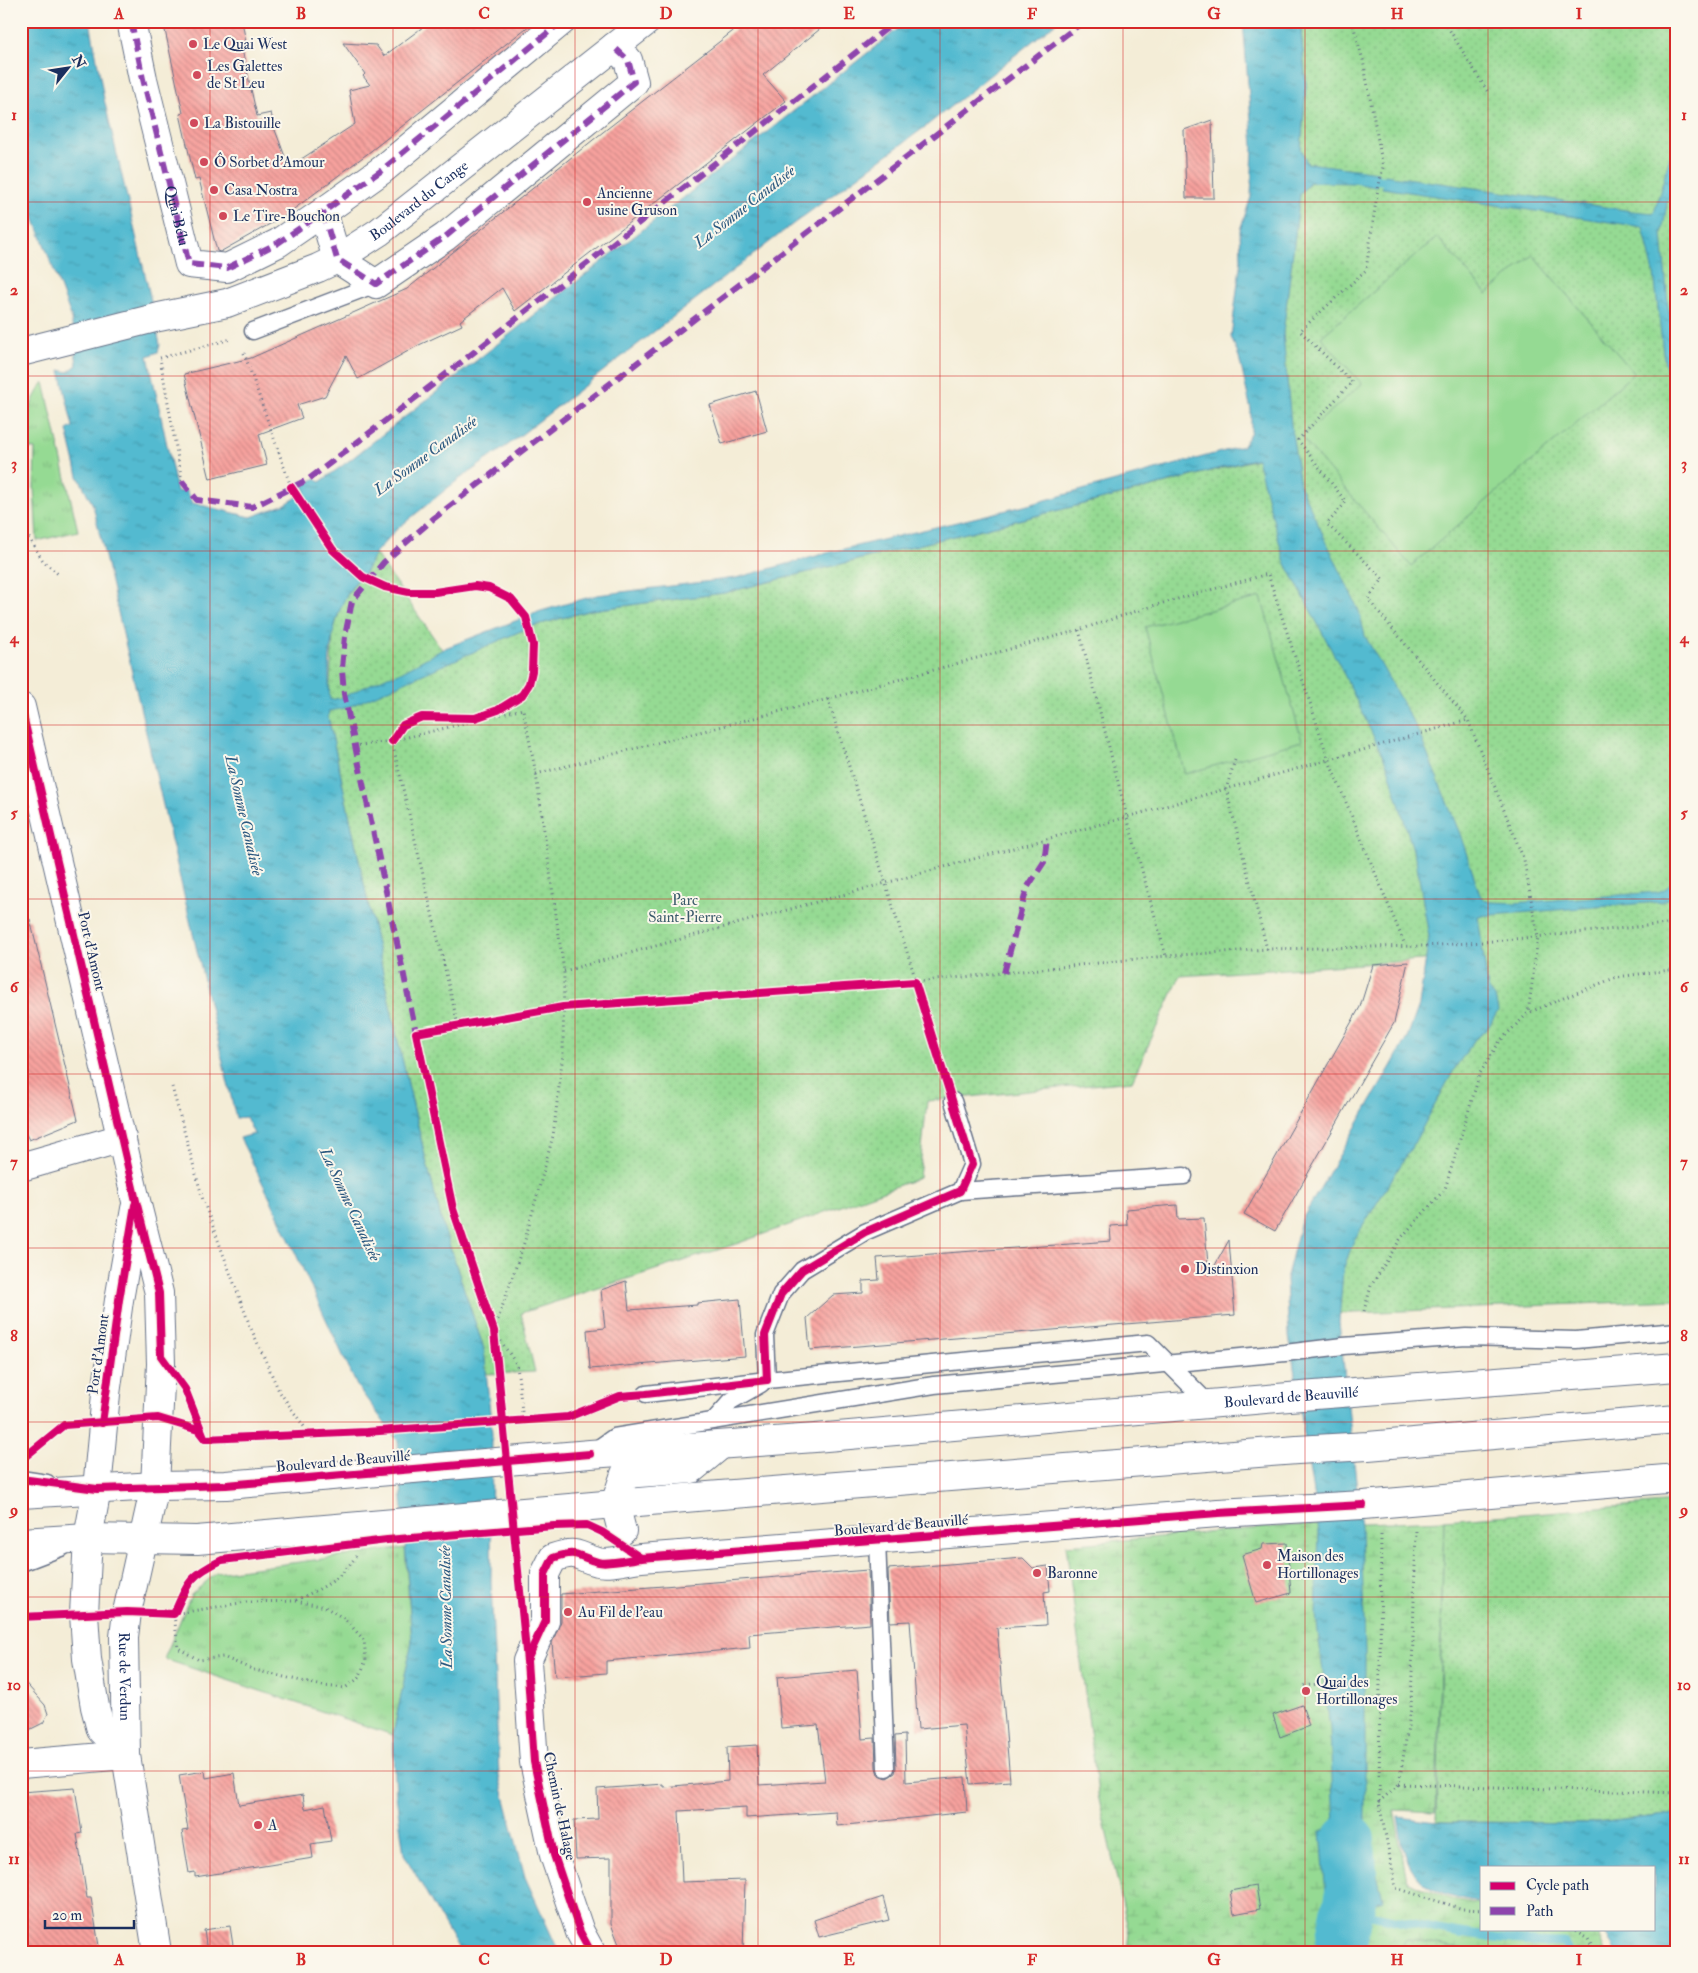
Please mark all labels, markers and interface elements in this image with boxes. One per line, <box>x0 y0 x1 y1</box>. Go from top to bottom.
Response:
text: A <box>113 4 125 24</box>
text: B <box>296 4 306 24</box>
text: C <box>478 4 490 24</box>
text: D <box>659 4 673 24</box>
text: E <box>843 4 855 24</box>
text: F <box>1027 4 1037 24</box>
text: G <box>1207 4 1221 24</box>
text: H <box>1390 4 1404 24</box>
text: I <box>1576 4 1583 24</box>
place label: Le Quai West <box>203 35 287 54</box>
marker: Le Quai West <box>187 38 199 50</box>
north arrow <box>42 42 92 92</box>
text: N <box>68 51 90 72</box>
place label: Les Galettes de St Leu <box>207 57 282 93</box>
marker: Les Galettes de St Leu <box>191 69 203 81</box>
text: 1 <box>11 105 17 125</box>
text: 1 <box>1681 105 1687 125</box>
place label: La Bistouille <box>204 114 281 133</box>
marker: La Bistouille <box>188 117 200 129</box>
place label: Ô Sorbet d'Amour <box>214 152 325 172</box>
marker: Ô Sorbet d'Amour <box>198 156 210 168</box>
street label: Boulevard du Cange <box>366 156 472 246</box>
water label: La Somme Canalisée <box>689 161 800 253</box>
place label: Casa Nostra <box>224 181 298 200</box>
street label: Quai Bélu <box>160 184 193 248</box>
marker: Casa Nostra <box>208 184 220 196</box>
place label: Ancienne usine Gruson <box>596 184 677 220</box>
marker: Ancienne usine Gruson <box>581 196 593 208</box>
place label: Le Tire-Bouchon <box>233 207 340 226</box>
marker: Le Tire-Bouchon <box>217 210 229 222</box>
text: 2 <box>10 280 18 300</box>
text: 2 <box>1680 280 1688 300</box>
water label: La Somme Canalisée <box>369 411 482 501</box>
text: 3 <box>11 454 17 474</box>
text: 3 <box>1681 454 1687 474</box>
text: 4 <box>9 628 20 648</box>
text: 4 <box>1679 628 1690 648</box>
water label: La Somme Canalisée <box>220 752 268 878</box>
text: 5 <box>10 803 18 823</box>
text: 5 <box>1680 803 1688 823</box>
park label: Parc Saint-Pierre <box>648 891 722 927</box>
street label: Port d'Amont <box>73 910 110 993</box>
text: 6 <box>10 977 20 997</box>
text: 6 <box>1680 977 1690 997</box>
water label: La Somme Canalisée <box>315 1144 385 1265</box>
text: 7 <box>10 1152 18 1172</box>
text: 7 <box>1680 1152 1688 1172</box>
place label: Distinxion <box>1195 1260 1259 1279</box>
marker: Distinxion <box>1179 1263 1191 1275</box>
street label: Port d'Amont <box>83 1313 114 1395</box>
text: 8 <box>10 1326 18 1346</box>
text: 8 <box>1680 1326 1688 1346</box>
street label: Boulevard de Beauvillé <box>1223 1383 1360 1413</box>
street label: Boulevard de Beauvillé <box>275 1446 412 1477</box>
text: 9 <box>8 1500 18 1520</box>
text: 9 <box>1678 1500 1688 1520</box>
street label: Boulevard de Beauvillé <box>833 1510 970 1541</box>
water label: La Somme Canalisée <box>435 1545 457 1670</box>
place label: Maison des Hortillonages <box>1277 1547 1358 1583</box>
marker: Maison des Hortillonages <box>1261 1559 1273 1571</box>
place label: Baronne <box>1047 1564 1098 1583</box>
marker: Baronne <box>1031 1567 1043 1579</box>
place label: Au Fil de l'eau <box>577 1603 663 1622</box>
marker: Au Fil de l'eau <box>562 1606 574 1618</box>
street label: Rue de Verdun <box>114 1632 134 1721</box>
place label: Quai des Hortillonages <box>1316 1673 1397 1709</box>
text: 10 <box>7 1675 21 1695</box>
text: 10 <box>1677 1675 1691 1695</box>
marker: Quai des Hortillonages <box>1300 1685 1312 1697</box>
street label: Chemin de Halage <box>539 1750 580 1862</box>
place label: A <box>267 1816 278 1835</box>
marker: A <box>252 1819 264 1831</box>
text: 11 <box>8 1849 20 1869</box>
text: 11 <box>1678 1849 1690 1869</box>
legend <box>1480 1866 1656 1930</box>
text: Cycle path <box>1526 1876 1589 1896</box>
scale bar <box>45 1898 134 1930</box>
text: Path <box>1526 1902 1553 1921</box>
text: 20 m <box>52 1906 82 1925</box>
text: A <box>113 1950 125 1970</box>
text: B <box>296 1950 306 1970</box>
text: C <box>478 1950 490 1970</box>
text: D <box>659 1950 673 1970</box>
text: E <box>843 1950 855 1970</box>
text: F <box>1027 1950 1037 1970</box>
text: G <box>1207 1950 1221 1970</box>
text: H <box>1390 1950 1404 1970</box>
text: I <box>1576 1950 1583 1970</box>

